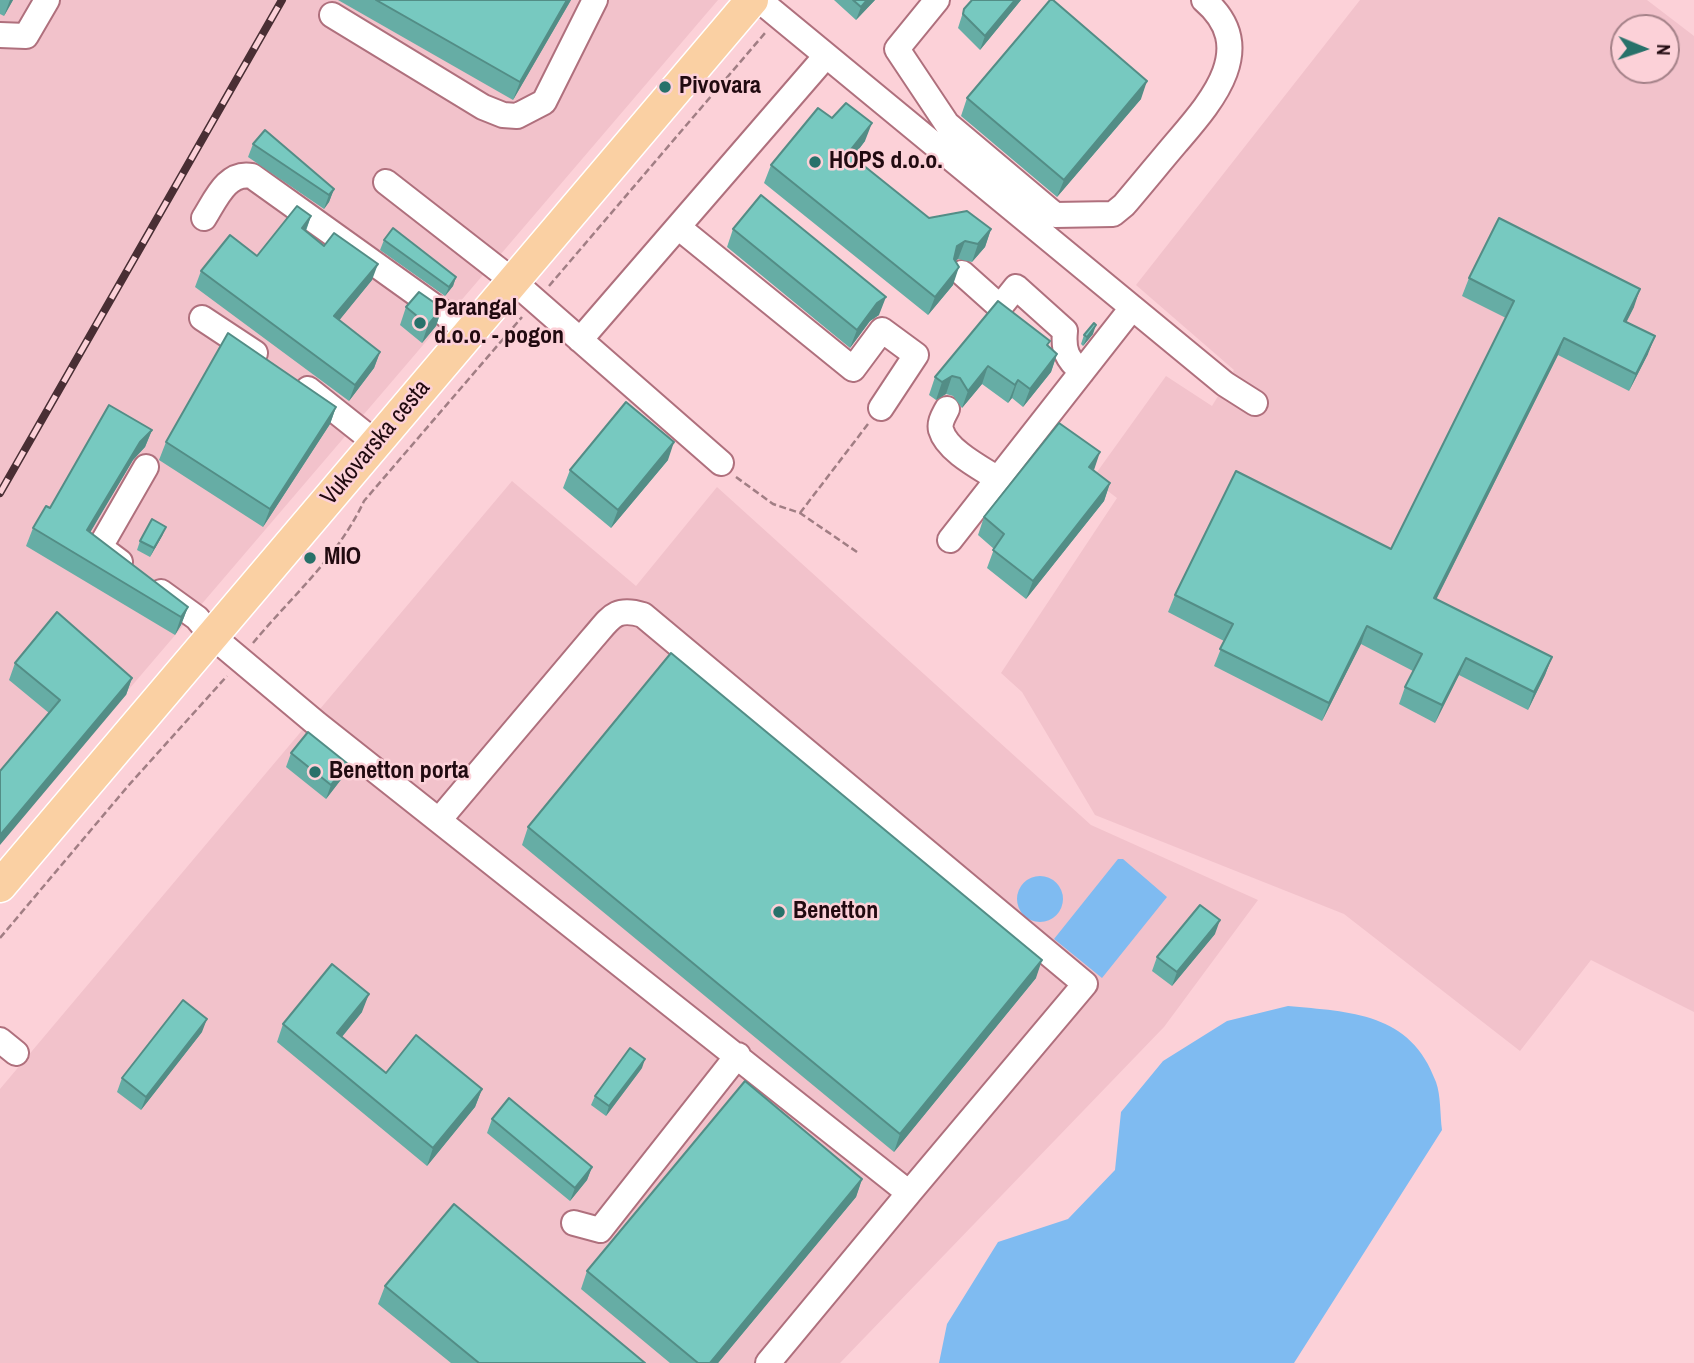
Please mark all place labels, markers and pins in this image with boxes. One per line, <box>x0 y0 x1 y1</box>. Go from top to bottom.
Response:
place label: Pivovara <box>679 73 761 101</box>
marker: Pivovara <box>657 79 673 95</box>
place label: HOPS d.o.o. <box>829 148 943 176</box>
marker: HOPS d.o.o. <box>807 154 823 170</box>
place label: Parangal d.o.o. - pogon <box>434 295 564 351</box>
marker: Parangal d.o.o. - pogon <box>412 315 428 331</box>
place label: MIO <box>324 544 361 572</box>
marker: MIO <box>302 550 318 566</box>
place label: Benetton porta <box>329 758 469 786</box>
marker: Benetton porta <box>307 764 323 780</box>
place label: Benetton <box>793 898 878 926</box>
marker: Benetton <box>771 904 787 920</box>

